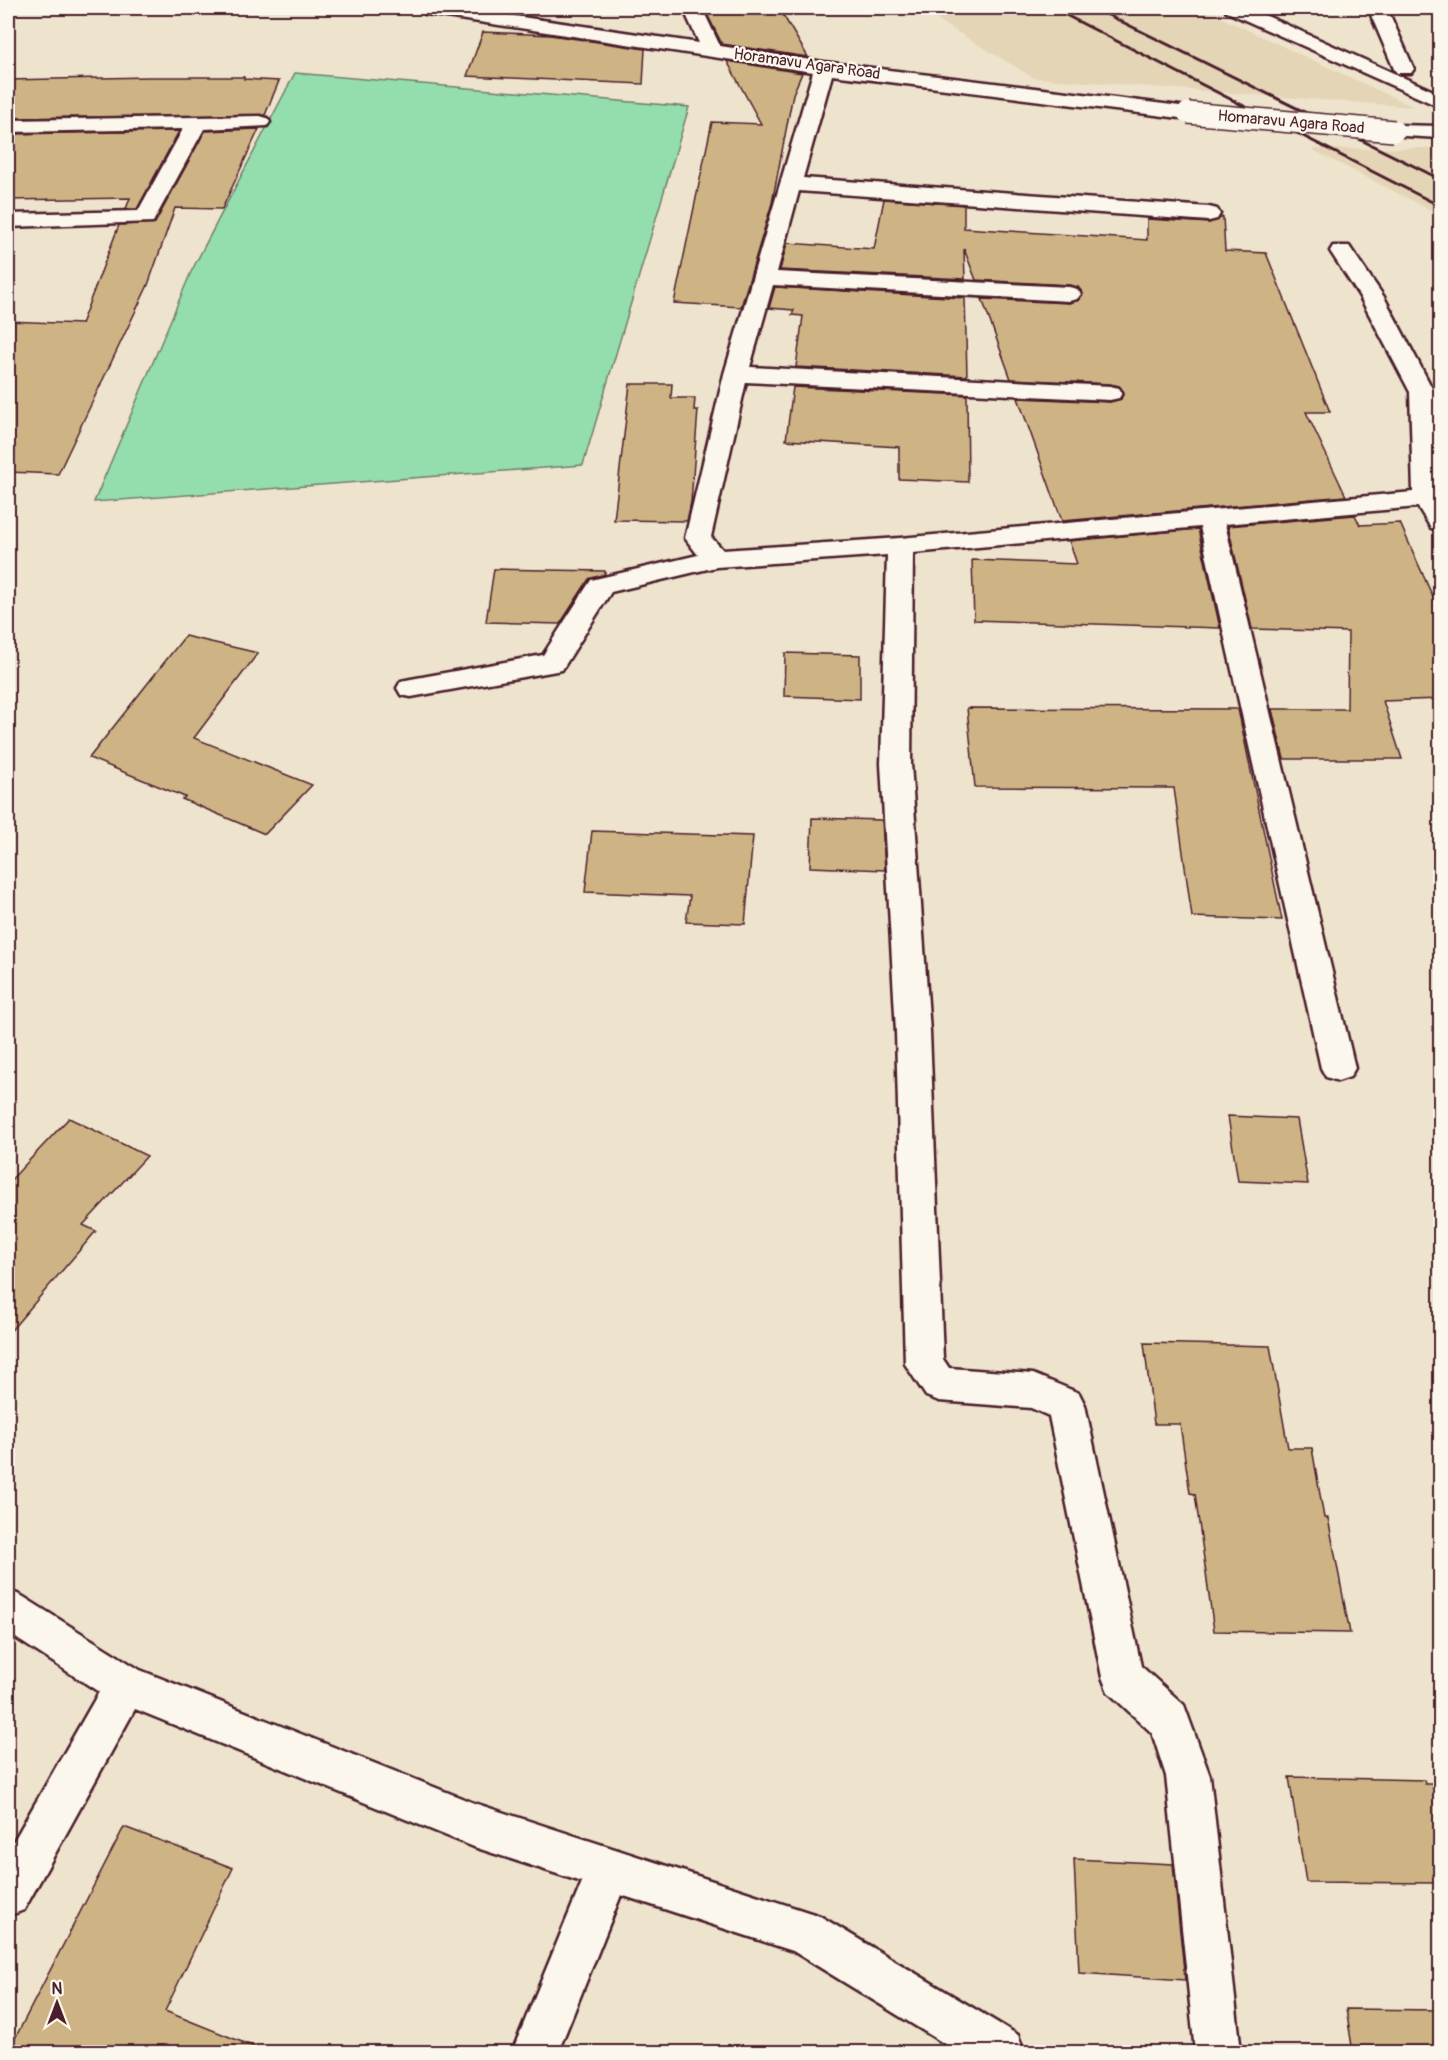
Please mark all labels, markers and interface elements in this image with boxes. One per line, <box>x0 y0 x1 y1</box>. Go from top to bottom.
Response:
street label: Horamavu Agara Road <box>732 44 882 84</box>
street label: Homaravu Agara Road <box>1217 106 1365 138</box>
north arrow <box>27 1973 87 2033</box>
text: N <box>52 1979 63 1999</box>

